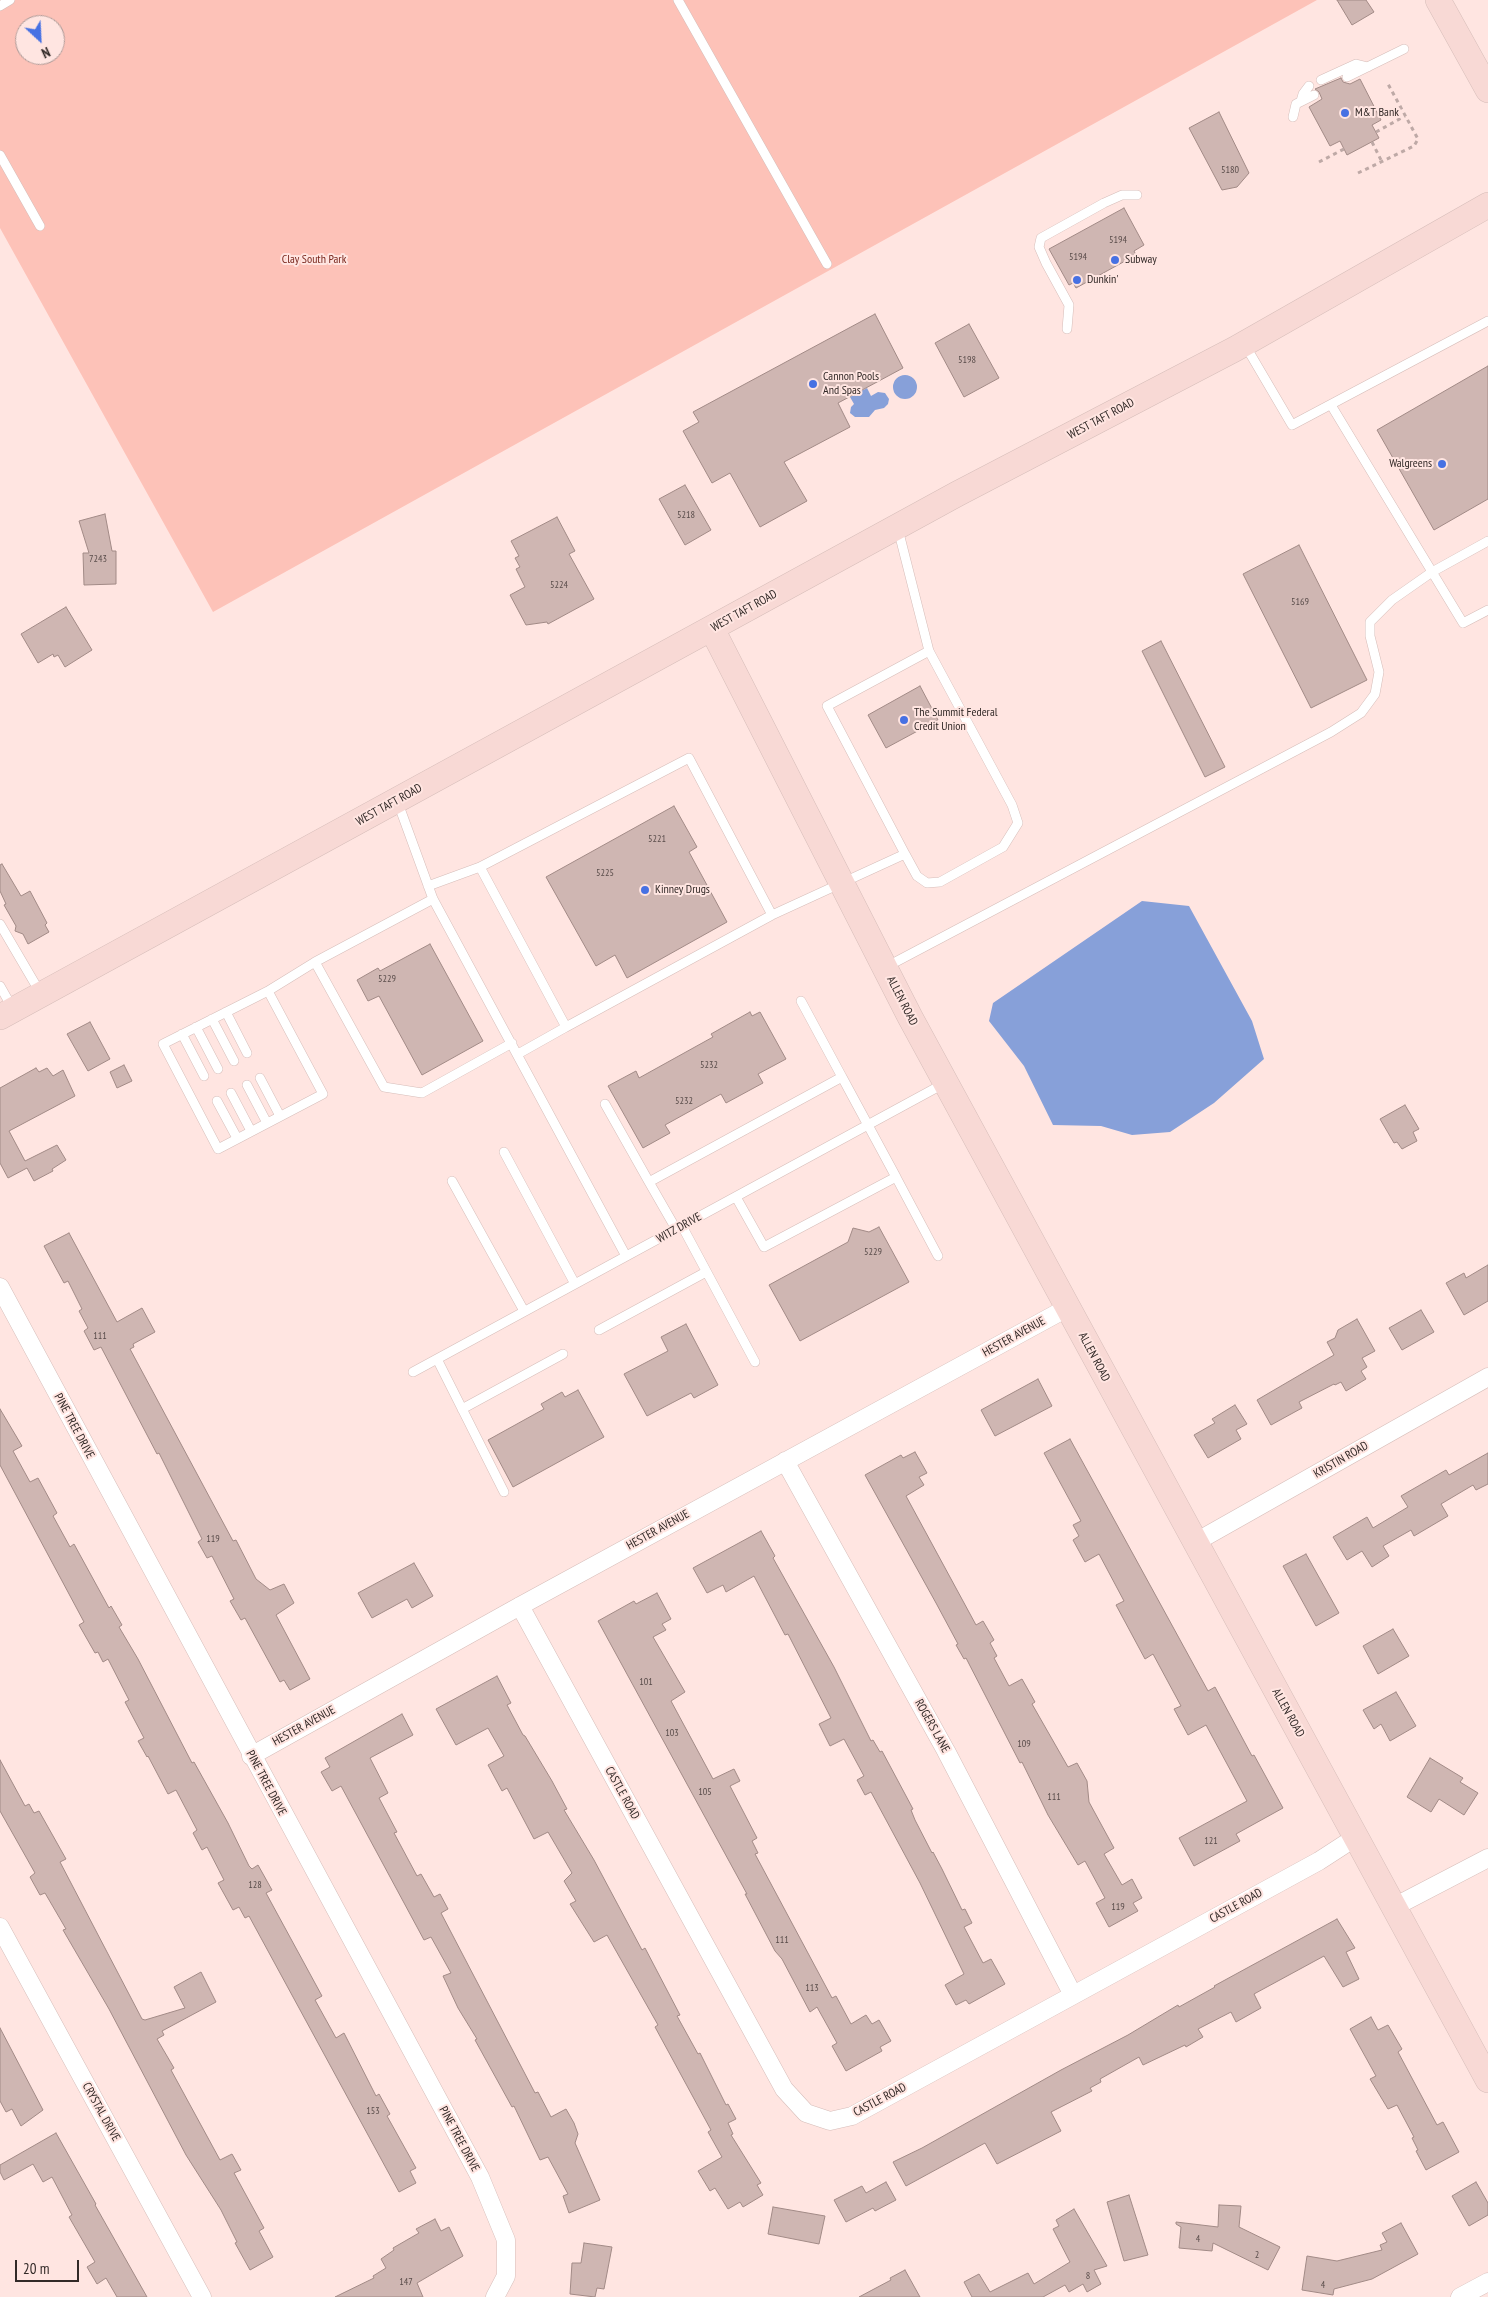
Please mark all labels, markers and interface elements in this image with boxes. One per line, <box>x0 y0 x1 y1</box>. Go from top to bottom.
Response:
north arrow <box>15 15 65 65</box>
text: N <box>39 43 53 62</box>
place label: M&T Bank <box>1355 106 1399 120</box>
marker: M&T Bank <box>1339 107 1351 119</box>
house number: 5180 <box>1221 164 1239 176</box>
house number: 5194 <box>1109 234 1127 246</box>
house number: 5194 <box>1069 251 1087 263</box>
park label: Clay South Park <box>282 253 346 267</box>
place label: Subway <box>1125 253 1157 267</box>
marker: Subway <box>1109 254 1121 266</box>
place label: Dunkin' <box>1087 273 1118 287</box>
marker: Dunkin' <box>1071 274 1083 286</box>
house number: 5198 <box>958 354 976 366</box>
place label: Cannon Pools And Spas <box>823 370 879 398</box>
marker: Cannon Pools And Spas <box>807 378 819 390</box>
street label: WEST TAFT ROAD <box>1065 395 1137 443</box>
place label: Walgreens <box>1389 457 1432 471</box>
marker: Walgreens <box>1436 458 1448 470</box>
house number: 5218 <box>677 509 695 521</box>
house number: 7243 <box>89 553 107 565</box>
house number: 5224 <box>550 579 568 591</box>
street label: WEST TAFT ROAD <box>708 587 780 635</box>
house number: 5169 <box>1291 596 1309 608</box>
place label: The Summit Federal Credit Union <box>914 706 998 734</box>
marker: The Summit Federal Credit Union <box>898 714 910 726</box>
street label: WEST TAFT ROAD <box>353 781 425 829</box>
house number: 5221 <box>648 833 666 845</box>
house number: 5225 <box>596 867 614 879</box>
place label: Kinney Drugs <box>655 883 710 897</box>
marker: Kinney Drugs <box>639 884 651 896</box>
house number: 5229 <box>378 973 396 985</box>
street label: ALLEN ROAD <box>883 974 921 1028</box>
house number: 5232 <box>700 1059 718 1071</box>
house number: 5232 <box>675 1095 693 1107</box>
street label: WITZ DRIVE <box>654 1210 704 1246</box>
house number: 5229 <box>864 1246 882 1258</box>
street label: HESTER AVENUE <box>980 1314 1048 1360</box>
house number: 111 <box>93 1330 107 1342</box>
street label: ALLEN ROAD <box>1075 1330 1113 1384</box>
street label: PINE TREE DRIVE <box>51 1391 97 1461</box>
street label: KRISTIN ROAD <box>1311 1439 1371 1481</box>
street label: HESTER AVENUE <box>624 1507 692 1553</box>
house number: 119 <box>206 1533 220 1545</box>
house number: 101 <box>639 1676 653 1688</box>
street label: ALLEN ROAD <box>1269 1686 1307 1740</box>
street label: ROGERS LANE <box>911 1697 953 1755</box>
street label: HESTER AVENUE <box>270 1703 338 1749</box>
house number: 103 <box>665 1727 679 1739</box>
house number: 109 <box>1017 1738 1031 1750</box>
street label: PINE TREE DRIVE <box>243 1748 289 1818</box>
street label: CASTLE ROAD <box>602 1764 642 1822</box>
house number: 105 <box>698 1786 712 1798</box>
house number: 111 <box>1047 1791 1061 1803</box>
house number: 121 <box>1204 1835 1218 1847</box>
house number: 128 <box>248 1879 262 1891</box>
street label: CASTLE ROAD <box>1207 1886 1265 1926</box>
house number: 119 <box>1111 1901 1125 1913</box>
house number: 111 <box>775 1934 789 1946</box>
house number: 113 <box>805 1982 819 1994</box>
street label: CRYSTAL DRIVE <box>79 2080 123 2144</box>
street label: CASTLE ROAD <box>851 2080 909 2120</box>
street label: PINE TREE DRIVE <box>436 2104 482 2174</box>
house number: 153 <box>366 2105 380 2117</box>
house number: 4 <box>1196 2233 1200 2245</box>
house number: 2 <box>1255 2249 1259 2261</box>
scale bar <box>18 2250 81 2282</box>
text: 20 m <box>23 2259 49 2278</box>
house number: 8 <box>1086 2270 1090 2282</box>
house number: 147 <box>399 2276 413 2288</box>
house number: 4 <box>1321 2279 1325 2291</box>

